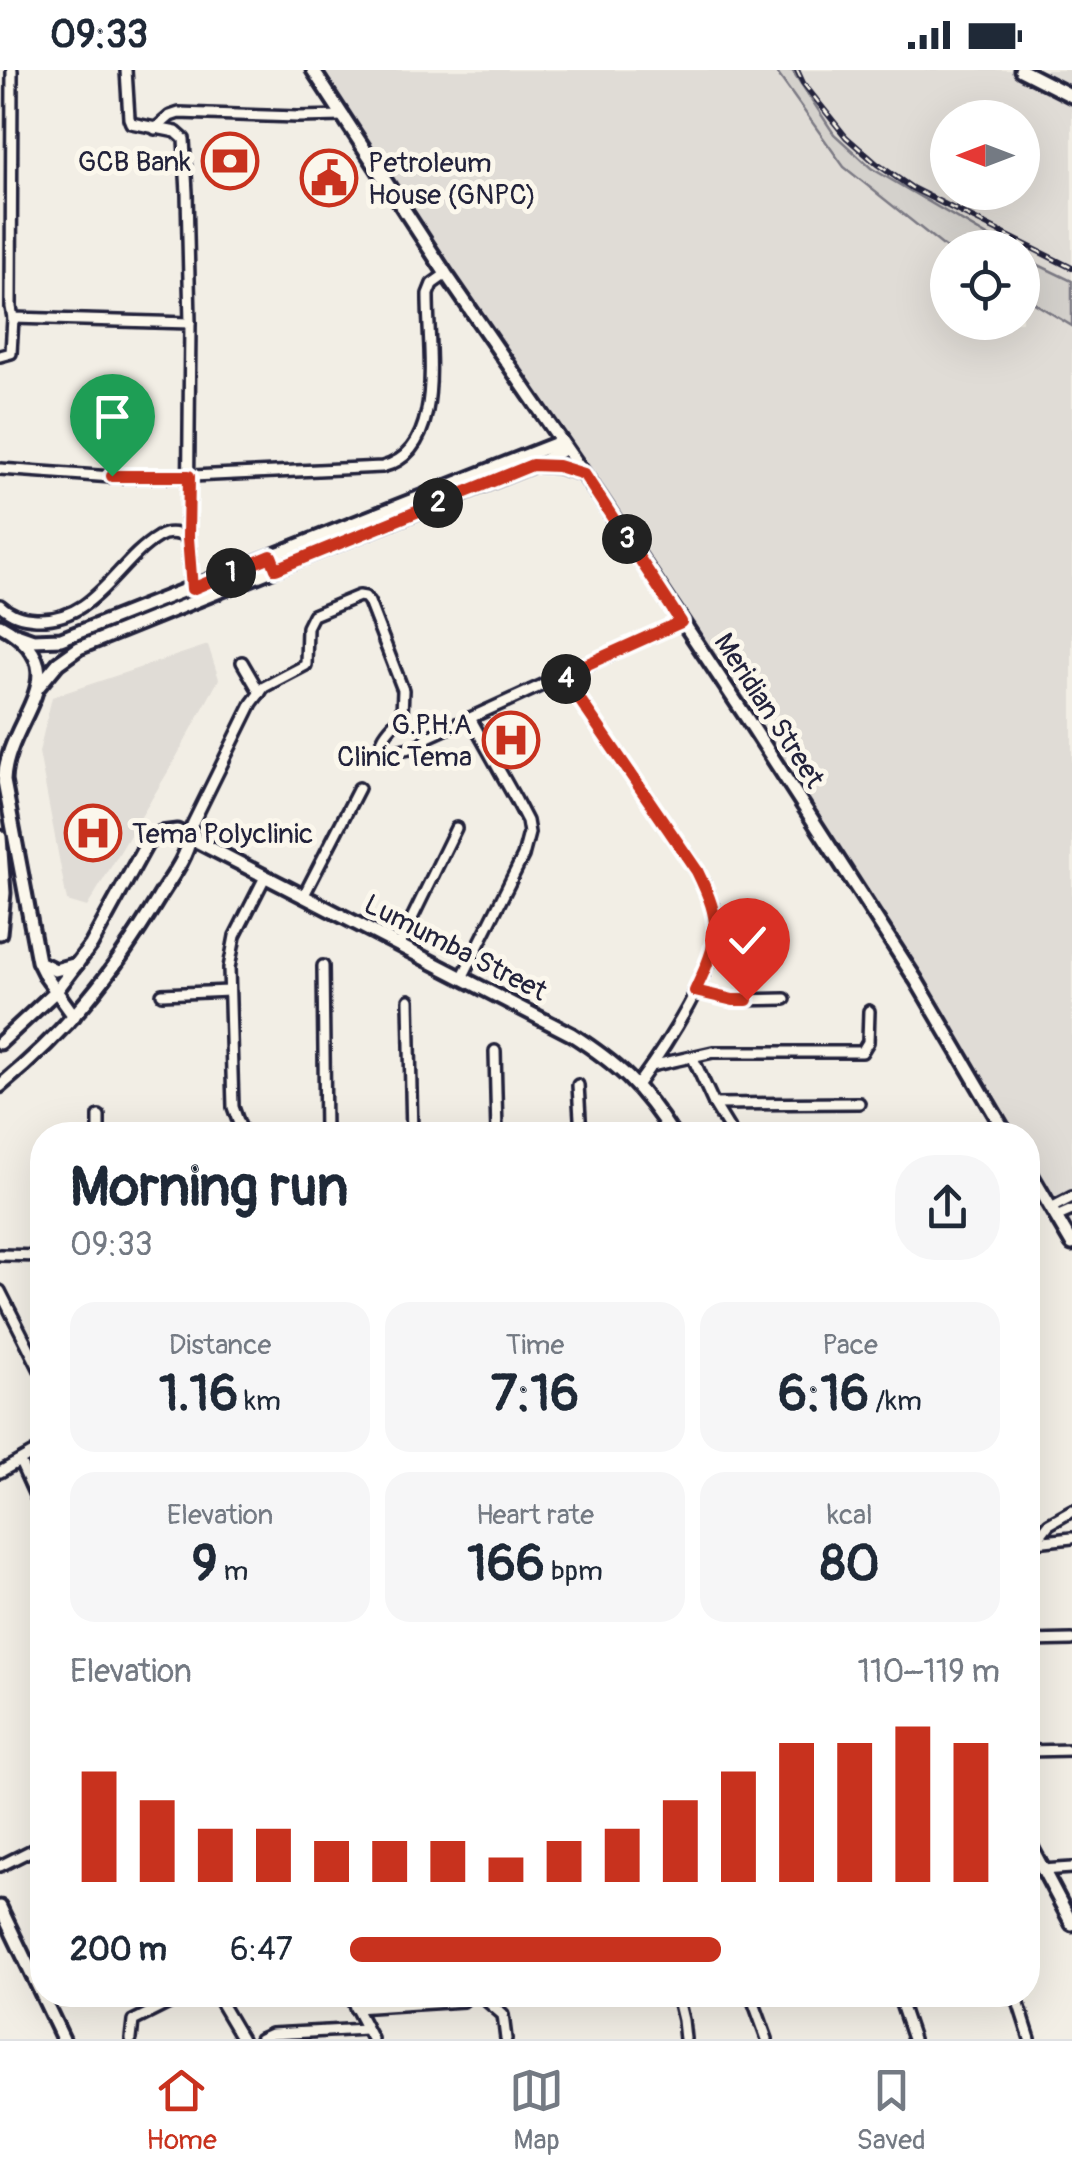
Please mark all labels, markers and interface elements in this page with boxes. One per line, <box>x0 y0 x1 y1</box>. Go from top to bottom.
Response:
text: 09:33 <box>50 11 148 59</box>
north arrow <box>930 100 1040 210</box>
map controls <box>930 100 1040 340</box>
bank icon: GCB Bank <box>200 131 260 191</box>
place label: GCB Bank <box>78 145 191 180</box>
place label: Petroleum House (GNPC) <box>368 146 536 213</box>
public building icon: Petroleum House (GNPC) <box>299 148 359 208</box>
button: locate <box>930 230 1040 340</box>
pin <box>70 374 155 477</box>
icon: arrive <box>85 389 140 444</box>
pin: 2 <box>413 478 463 528</box>
text: 2 <box>430 485 446 520</box>
pin: 3 <box>602 514 652 564</box>
text: 3 <box>619 521 635 556</box>
pin: 1 <box>206 548 256 598</box>
text: 1 <box>226 555 236 590</box>
street label: Meridian Street <box>706 627 832 795</box>
pin: 4 <box>541 654 591 704</box>
text: 4 <box>558 661 574 696</box>
place label: G.P.H.A Clinic Tema <box>337 708 472 775</box>
hospital icon: G.P.H.A Clinic Tema <box>481 710 541 770</box>
hospital icon: Tema Polyclinic <box>63 803 123 863</box>
place label: Tema Polyclinic <box>132 817 313 852</box>
street label: Lumumba Street <box>358 887 553 1010</box>
pin <box>705 898 790 1001</box>
icon: check <box>720 913 775 968</box>
text: Morning run <box>70 1153 348 1222</box>
button: share <box>895 1155 1000 1260</box>
text: 09:33 <box>70 1225 153 1265</box>
text: Distance <box>169 1328 271 1363</box>
text: Time <box>506 1328 564 1363</box>
text: Pace <box>822 1328 878 1363</box>
text: 1.16 <box>159 1363 238 1426</box>
text: 7:16 <box>491 1363 579 1426</box>
text: 6:16 <box>778 1363 869 1426</box>
text: km <box>238 1384 281 1419</box>
text: /km <box>869 1384 922 1419</box>
text: Elevation <box>167 1498 273 1533</box>
text: Heart rate <box>476 1498 594 1533</box>
text: kcal <box>827 1498 873 1533</box>
text: 9 <box>192 1533 217 1596</box>
text: 166 <box>467 1533 545 1596</box>
text: 80 <box>820 1533 880 1596</box>
text: m <box>217 1554 248 1589</box>
text: bpm <box>545 1554 603 1589</box>
text: Elevation <box>70 1652 192 1692</box>
text: 110–119 m <box>857 1652 1000 1692</box>
text: 200 m <box>70 1930 167 1970</box>
text: 6:47 <box>230 1930 293 1970</box>
tab: Home <box>146 2063 217 2158</box>
tab: Map <box>509 2063 564 2158</box>
tab: Saved <box>856 2063 926 2158</box>

